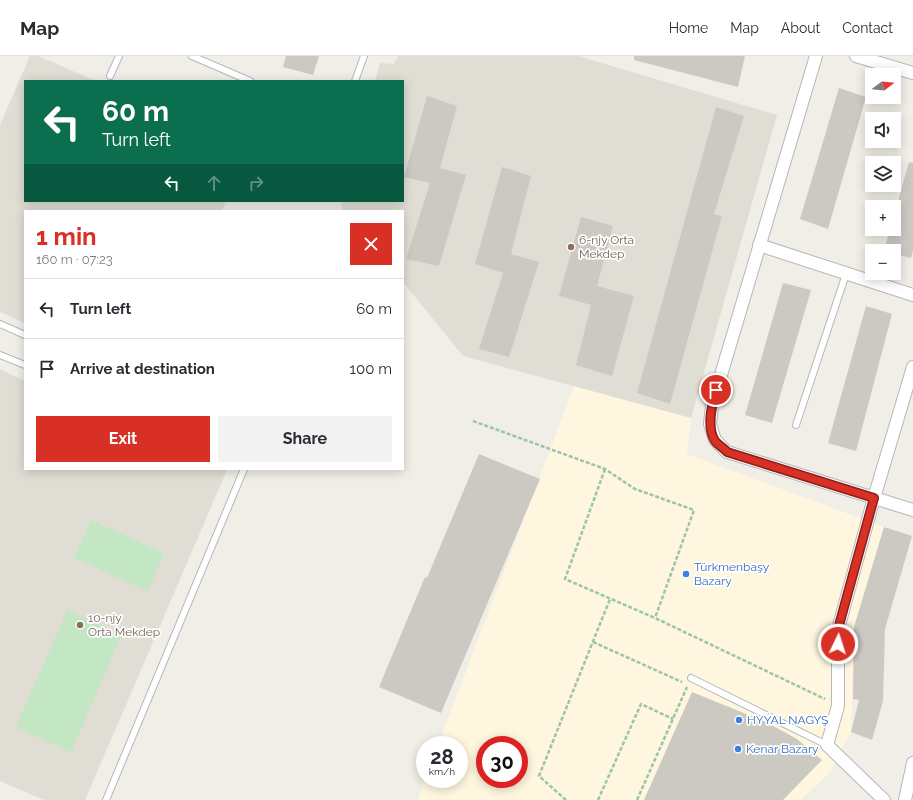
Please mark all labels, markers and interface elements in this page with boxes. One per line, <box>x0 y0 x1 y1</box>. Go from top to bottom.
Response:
text: Map <box>20 17 59 39</box>
text: Home <box>669 20 708 36</box>
text: Map <box>730 20 759 36</box>
text: About <box>781 20 820 36</box>
text: Contact <box>842 20 893 36</box>
north arrow <box>865 68 901 104</box>
map controls <box>865 68 901 280</box>
text: 60 m <box>102 95 169 128</box>
icon: left <box>36 96 88 148</box>
button: sound <box>865 112 901 148</box>
text: Turn left <box>102 129 171 150</box>
button: layers <box>865 156 901 192</box>
icon: left <box>161 172 183 194</box>
icon: ahead <box>203 172 225 194</box>
icon: right <box>245 172 267 194</box>
button: + <box>865 200 901 236</box>
text: 1 min <box>36 222 97 251</box>
button: close <box>350 223 392 265</box>
place label: 6-njy Orta Mekdep <box>579 233 634 261</box>
marker: 6-njy Orta Mekdep <box>566 242 576 252</box>
button: − <box>865 244 901 280</box>
text: 160 m · 07:23 <box>36 252 113 267</box>
icon: left <box>36 298 58 320</box>
text: Turn left <box>70 300 131 318</box>
text: 60 m <box>356 300 392 318</box>
icon: arrive <box>36 358 58 380</box>
text: Arrive at destination <box>70 360 215 378</box>
text: 100 m <box>350 360 392 378</box>
pin <box>699 373 733 407</box>
icon: arrive <box>705 379 727 401</box>
button: Exit <box>36 416 210 462</box>
button: Share <box>218 416 392 462</box>
place label: Türkmenbaşy Bazary <box>694 560 770 588</box>
marker: Türkmenbaşy Bazary <box>681 569 691 579</box>
place label: 10-njy Orta Mekdep <box>88 611 160 639</box>
marker: 10-njy Orta Mekdep <box>75 620 85 630</box>
position arrow <box>817 623 859 665</box>
place label: HYÝAL NAGYŞ <box>747 713 828 727</box>
marker: HYÝAL NAGYŞ <box>734 715 744 725</box>
speed limit sign: 30 <box>476 736 528 788</box>
place label: Kenar Bazary <box>746 742 819 756</box>
marker: Kenar Bazary <box>733 744 743 754</box>
text: 28 <box>430 745 454 769</box>
text: km/h <box>429 766 455 777</box>

